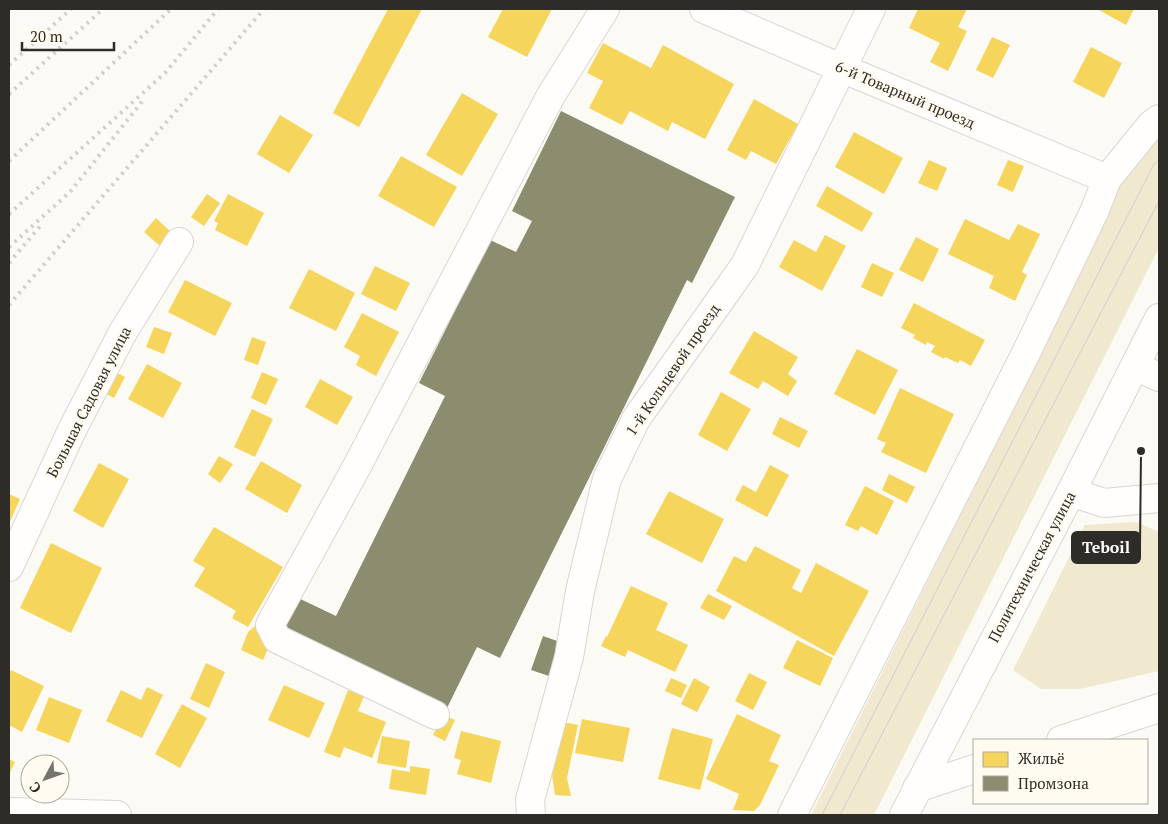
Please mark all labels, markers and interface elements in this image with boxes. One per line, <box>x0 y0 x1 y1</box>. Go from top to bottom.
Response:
scale bar <box>22 20 115 52</box>
text: 20 m <box>30 26 63 46</box>
street label: 6-й Товарный проезд <box>832 56 979 133</box>
street label: 1-й Кольцевой проезд <box>621 299 724 439</box>
street label: Большая Садовая улица <box>41 322 135 480</box>
street label: Политехническая улица <box>983 487 1080 646</box>
callout: Teboil <box>1072 532 1140 563</box>
text: Teboil <box>1082 536 1130 558</box>
legend <box>973 739 1148 804</box>
text: Жильё <box>1018 748 1065 768</box>
north arrow <box>20 754 70 804</box>
text: Промзона <box>1018 773 1089 793</box>
text: С <box>25 778 45 798</box>

